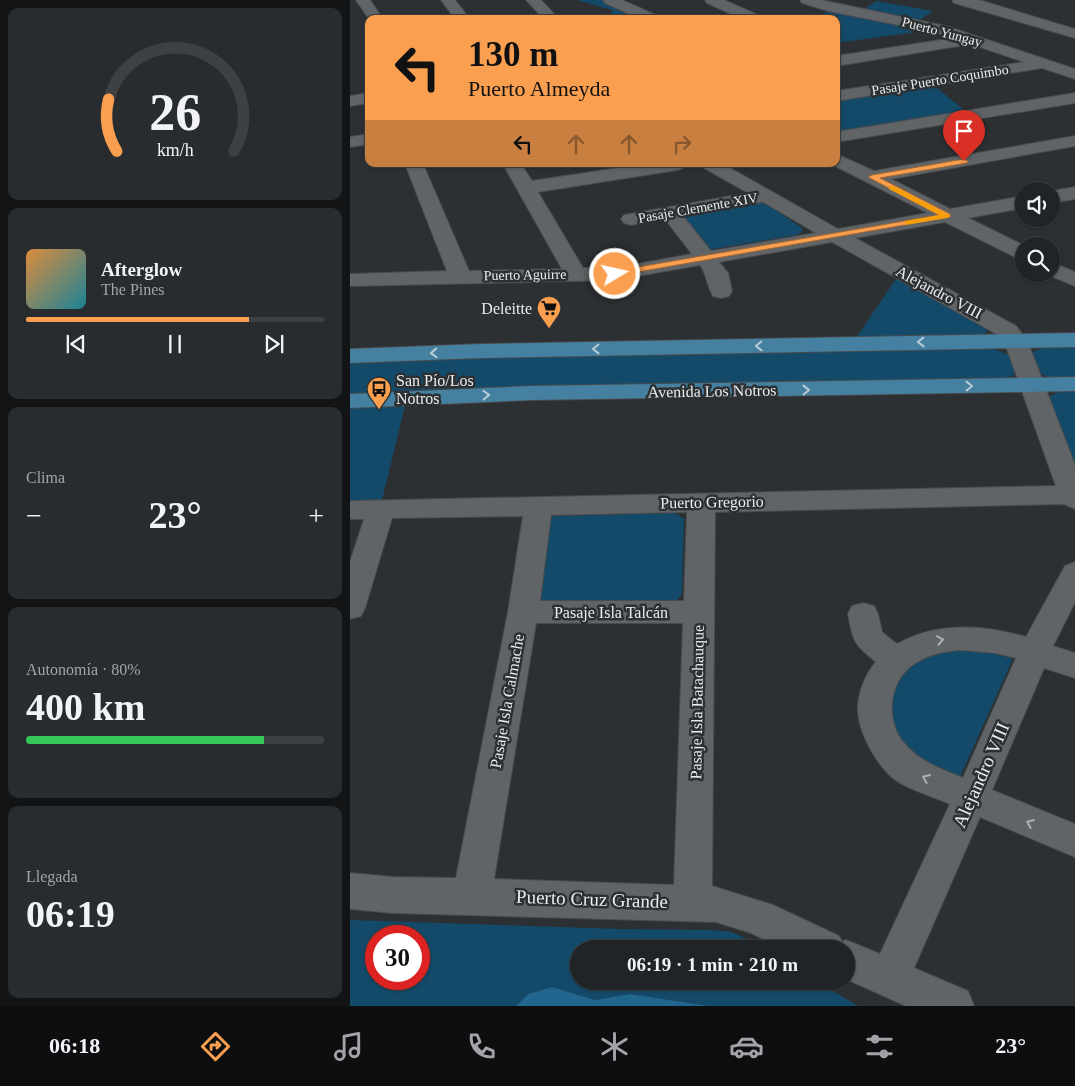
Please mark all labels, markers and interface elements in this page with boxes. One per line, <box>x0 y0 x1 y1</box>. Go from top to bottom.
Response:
street label: Puerto Yungay <box>900 14 984 50</box>
icon: left <box>385 35 450 100</box>
text: 130 m <box>468 35 558 74</box>
street label: Pasaje Puerto Coquimbo <box>870 62 1010 98</box>
text: Puerto Almeyda <box>468 76 610 101</box>
text: 26 <box>149 84 201 141</box>
pin <box>943 110 985 161</box>
icon: arrive <box>950 117 978 145</box>
icon: left <box>509 130 537 158</box>
icon: ahead <box>562 130 590 158</box>
icon: ahead <box>615 130 643 158</box>
icon: right <box>668 130 696 158</box>
text: km/h <box>157 140 193 160</box>
map controls <box>1015 182 1060 282</box>
button: sound <box>1015 182 1060 227</box>
street label: Pasaje Clemente XIV <box>637 190 759 226</box>
button: search <box>1015 237 1060 282</box>
position arrow <box>588 247 640 299</box>
text: Afterglow <box>101 259 182 280</box>
street label: Alejandro VIII <box>892 262 985 323</box>
street label: Puerto Aguirre <box>483 267 567 283</box>
text: The Pines <box>101 281 165 298</box>
supermarket icon: Deleitte <box>536 295 562 329</box>
place label: Deleitte <box>481 300 532 317</box>
icon: previous <box>62 330 90 358</box>
icon: pause <box>161 330 189 358</box>
icon: next <box>260 330 288 358</box>
one-way arrow <box>917 337 925 348</box>
one-way arrow <box>755 341 762 351</box>
one-way arrow <box>592 344 600 354</box>
one-way arrow <box>430 348 438 358</box>
place label: San Pío/Los Notros <box>396 372 474 407</box>
bus stop icon: San Pío/Los Notros <box>366 376 392 410</box>
street label: Avenida Los Notros <box>648 381 776 401</box>
one-way arrow <box>965 381 973 392</box>
one-way arrow <box>802 385 810 395</box>
one-way arrow <box>482 390 490 400</box>
text: Clima <box>26 469 65 486</box>
street label: Puerto Gregorio <box>660 493 764 512</box>
text: 23° <box>148 494 202 536</box>
text: − <box>26 500 42 531</box>
text: + <box>308 500 324 531</box>
street label: Pasaje Isla Talcán <box>554 604 668 622</box>
street label: Pasaje Isla Batachauque <box>687 625 708 779</box>
street label: Pasaje Isla Calmache <box>487 633 528 770</box>
one-way arrow <box>936 636 944 646</box>
text: Autonomía · 80% <box>26 661 141 678</box>
text: 400 km <box>26 686 145 728</box>
street label: Alejandro VIII <box>948 719 1014 831</box>
one-way arrow <box>922 774 931 785</box>
one-way arrow <box>1026 819 1035 829</box>
text: Llegada <box>26 868 78 885</box>
street label: Puerto Cruz Grande <box>516 886 668 912</box>
text: 06:19 <box>26 893 115 935</box>
speed limit sign: 30 <box>365 925 430 990</box>
text: 06:19 · 1 min · 210 m <box>627 954 798 975</box>
icon: directions <box>198 1029 233 1064</box>
icon: music <box>331 1029 366 1064</box>
icon: phone <box>464 1029 499 1064</box>
icon: climate <box>597 1029 632 1064</box>
icon: car <box>729 1029 764 1064</box>
icon: filters <box>862 1029 897 1064</box>
text: 06:18 <box>49 1033 100 1058</box>
text: 23° <box>995 1033 1026 1058</box>

